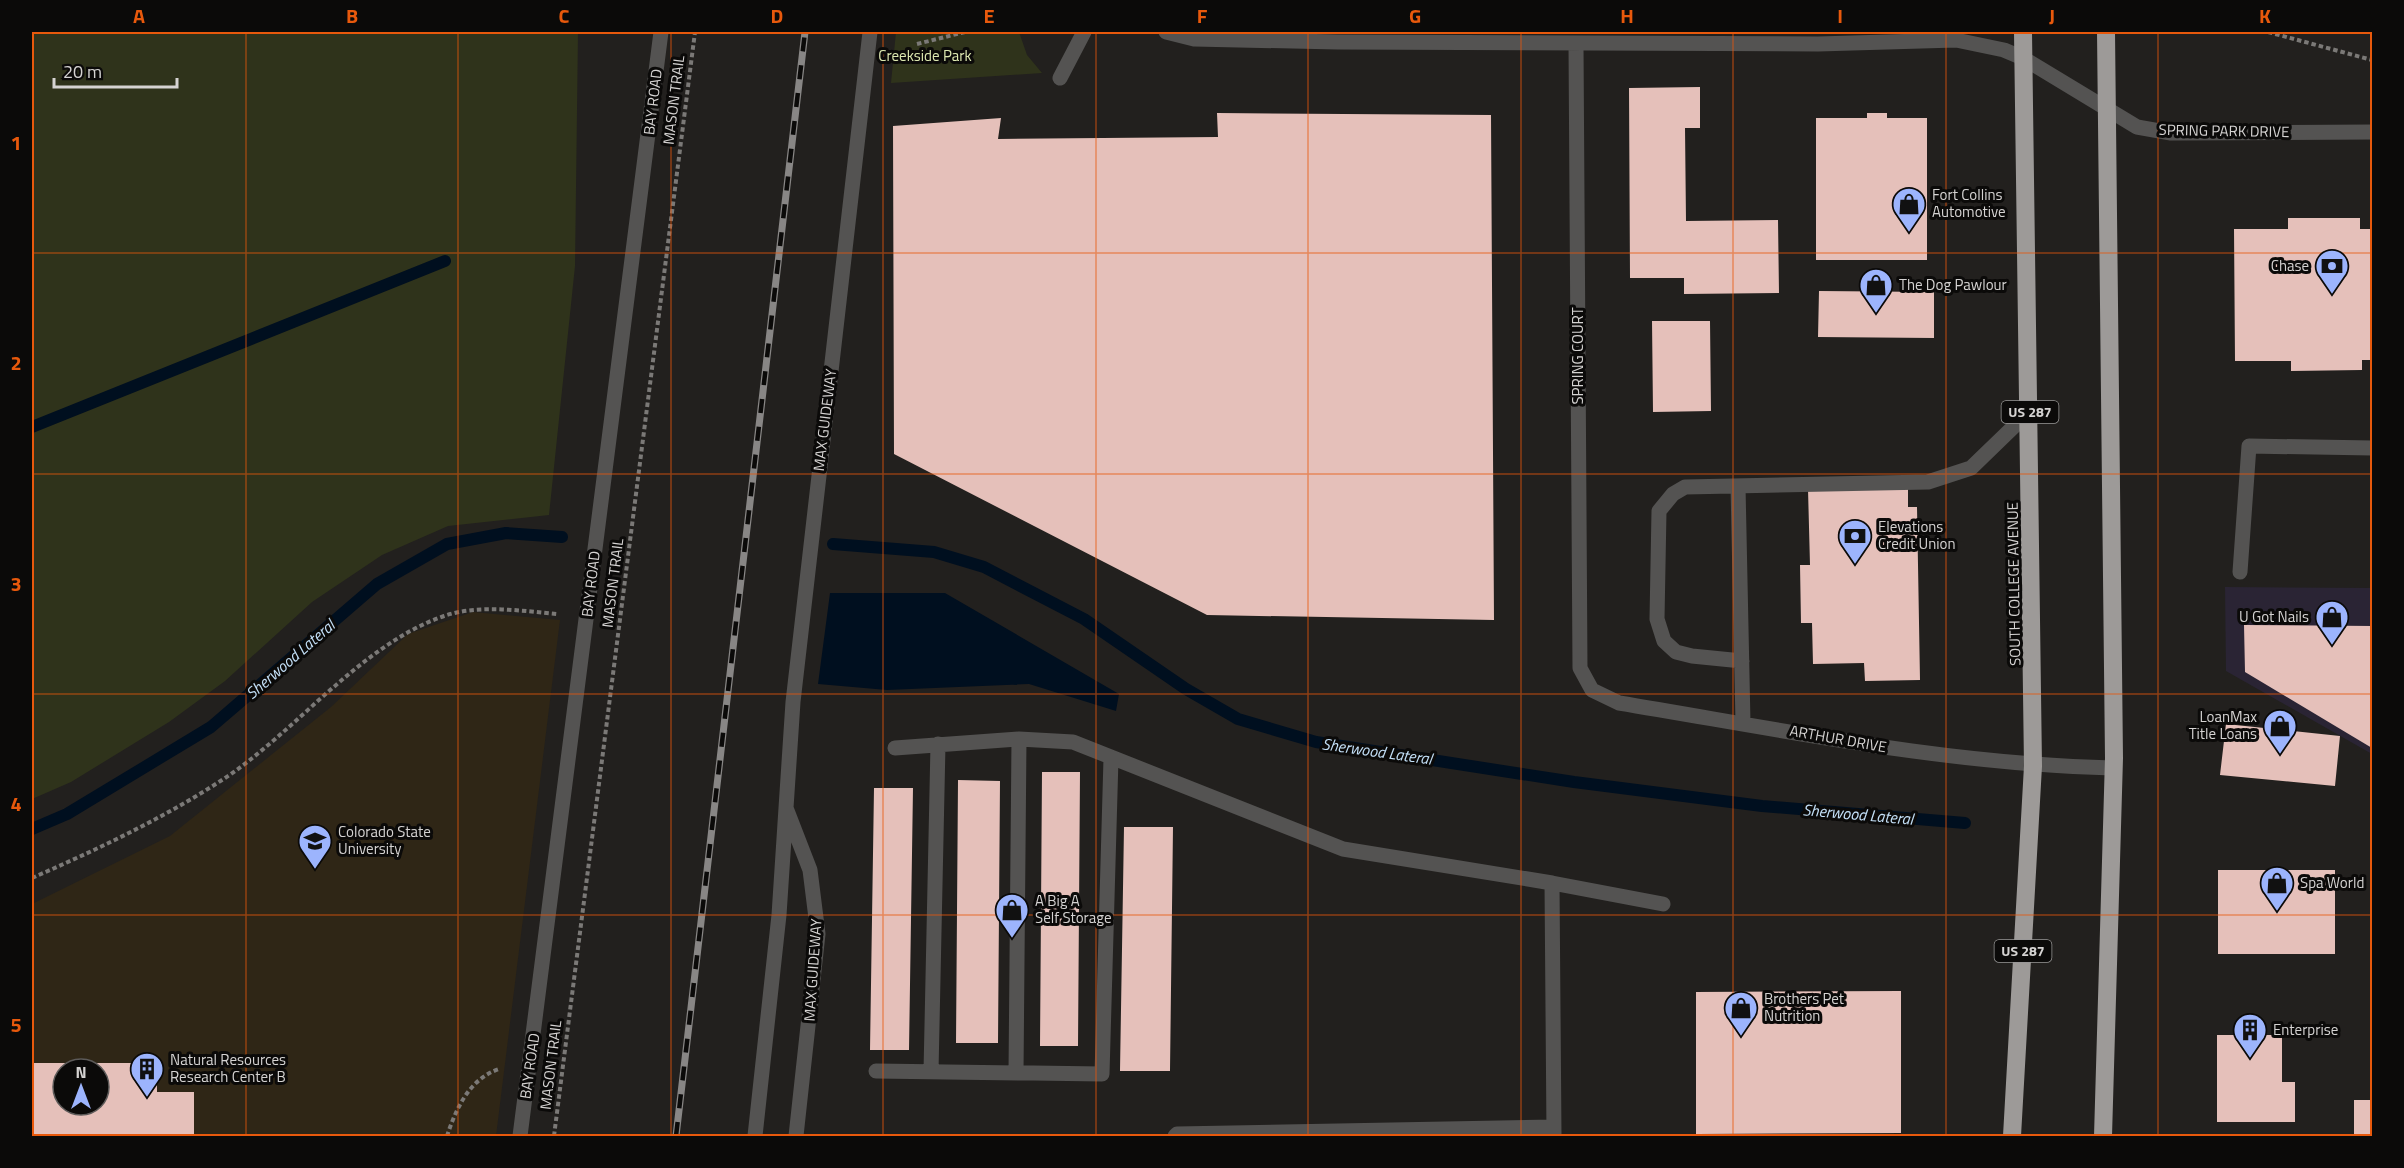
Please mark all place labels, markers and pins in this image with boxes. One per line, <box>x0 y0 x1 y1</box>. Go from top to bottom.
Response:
place label: Fort Collins Automotive <box>1932 183 2006 223</box>
shop icon: Fort Collins Automotive <box>1891 186 1927 233</box>
bank icon: Chase <box>2314 248 2350 295</box>
place label: Chase <box>2271 254 2309 277</box>
shop icon: The Dog Pawlour <box>1858 267 1894 314</box>
place label: The Dog Pawlour <box>1899 273 2007 296</box>
place label: Elevations Credit Union <box>1878 515 1955 555</box>
bank icon: Elevations Credit Union <box>1837 518 1873 565</box>
shop icon: U Got Nails <box>2314 599 2350 646</box>
place label: U Got Nails <box>2239 605 2309 628</box>
place label: LoanMax Title Loans <box>2189 705 2257 745</box>
shop icon: LoanMax Title Loans <box>2262 708 2298 755</box>
place label: Colorado State University <box>338 820 431 860</box>
school or university icon: Colorado State University <box>297 823 333 870</box>
shop icon: Spa World <box>2259 865 2295 912</box>
place label: Spa World <box>2300 871 2364 894</box>
place label: A Big A Self Storage <box>1035 889 1112 929</box>
shop icon: A Big A Self Storage <box>994 892 1030 939</box>
place label: Brothers Pet Nutrition <box>1764 987 1845 1027</box>
shop icon: Brothers Pet Nutrition <box>1723 990 1759 1037</box>
building icon: Enterprise <box>2232 1012 2268 1059</box>
place label: Enterprise <box>2273 1018 2338 1041</box>
place label: Natural Resources Research Center B <box>170 1048 286 1088</box>
building icon: Natural Resources Research Center B <box>129 1051 165 1098</box>

